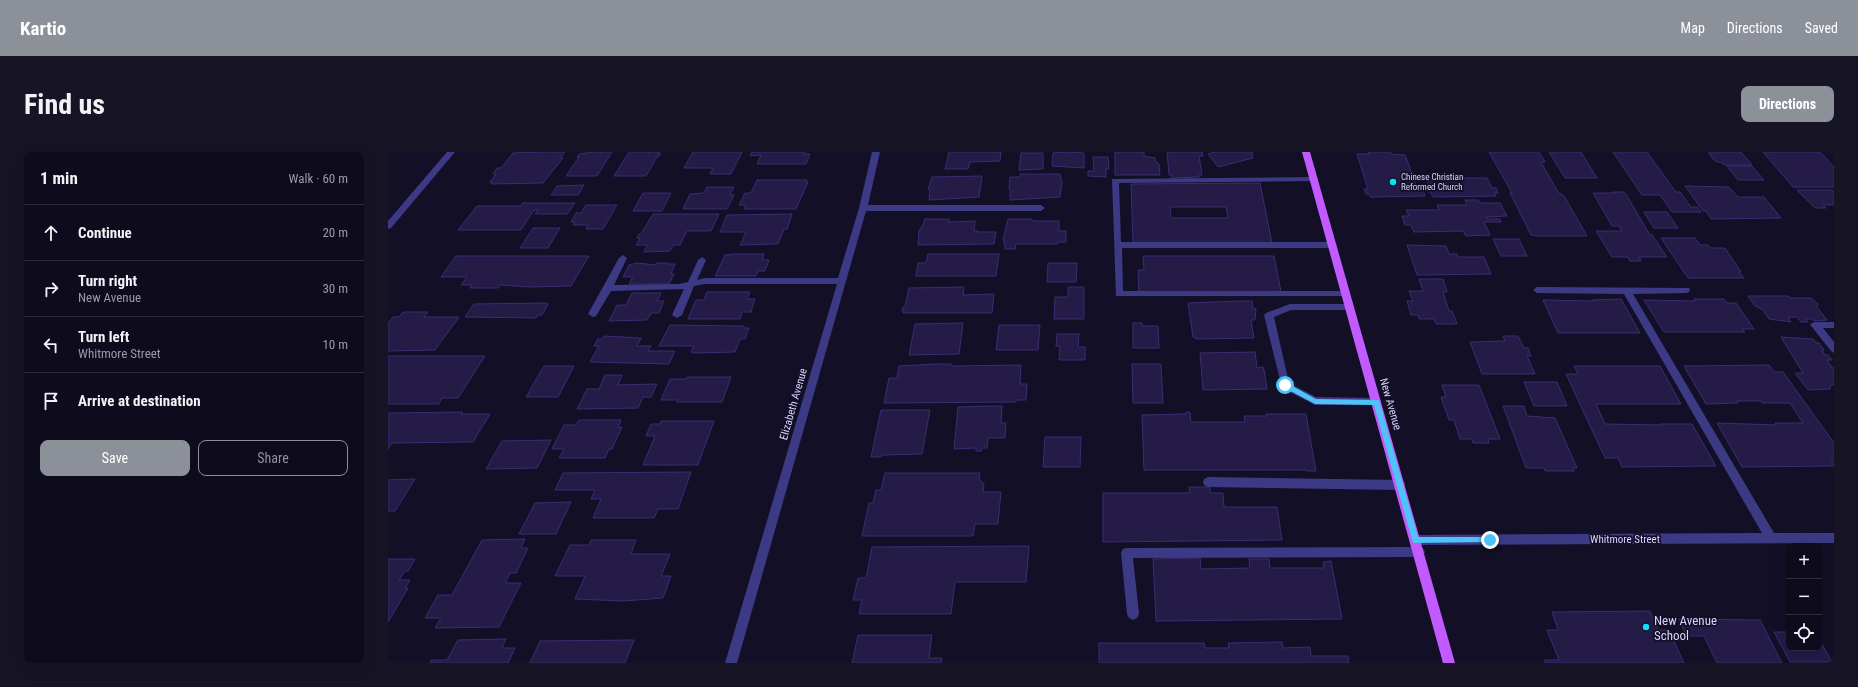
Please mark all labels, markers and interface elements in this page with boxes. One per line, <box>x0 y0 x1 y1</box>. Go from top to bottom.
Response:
text: Kartio <box>20 17 66 40</box>
text: Map <box>1681 20 1705 36</box>
text: Directions <box>1727 20 1783 36</box>
text: Saved <box>1805 20 1838 36</box>
button: Directions <box>1741 86 1834 122</box>
text: Find us <box>24 88 105 121</box>
text: 1 min <box>40 168 78 188</box>
text: Walk · 60 m <box>288 171 348 186</box>
place label: Chinese Christian Reformed Church <box>1401 172 1463 192</box>
marker: Chinese Christian Reformed Church <box>1388 177 1398 187</box>
icon: ahead <box>40 222 62 244</box>
text: Continue <box>78 224 132 242</box>
text: 20 m <box>322 225 348 240</box>
text: Turn right <box>78 272 137 290</box>
icon: right <box>40 278 62 300</box>
text: 30 m <box>322 281 348 296</box>
text: New Avenue <box>78 290 141 305</box>
text: Turn left <box>78 328 129 346</box>
icon: left <box>40 334 62 356</box>
text: 10 m <box>322 337 348 352</box>
text: Whitmore Street <box>78 346 161 361</box>
street label: Elizabeth Avenue <box>777 367 810 441</box>
route start <box>1276 376 1294 394</box>
street label: New Avenue <box>1377 377 1404 432</box>
icon: arrive <box>40 390 62 412</box>
text: Arrive at destination <box>78 392 201 410</box>
button: Save <box>40 440 190 476</box>
button: Share <box>198 440 348 476</box>
route end <box>1481 531 1499 549</box>
street label: Whitmore Street <box>1590 533 1660 546</box>
map controls <box>1786 543 1822 651</box>
button: + <box>1786 543 1822 579</box>
button: − <box>1786 579 1822 615</box>
place label: New Avenue School <box>1654 613 1717 643</box>
button: locate <box>1786 615 1822 651</box>
marker: New Avenue School <box>1641 622 1651 632</box>

